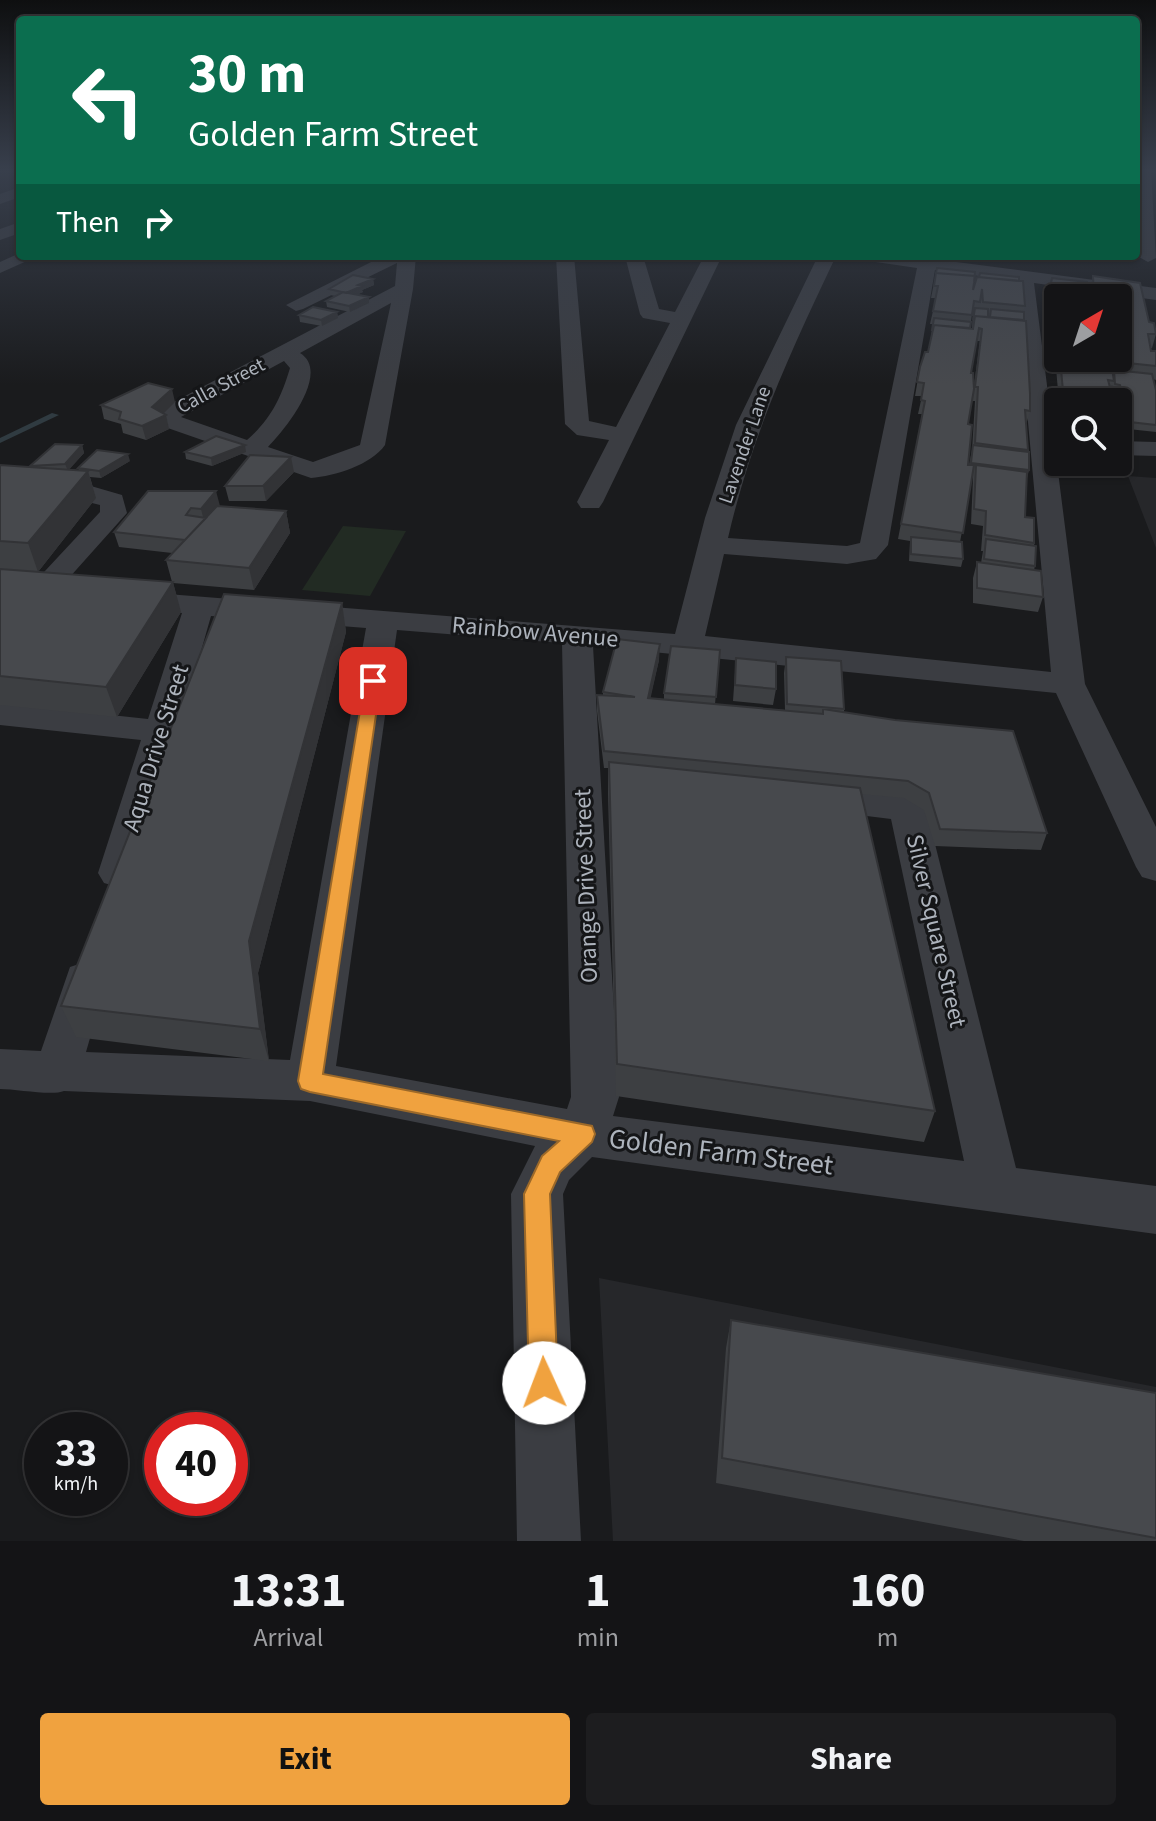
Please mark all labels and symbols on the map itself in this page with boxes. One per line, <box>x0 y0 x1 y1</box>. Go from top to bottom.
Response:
north arrow <box>1044 284 1132 372</box>
street label: Calla Street <box>172 351 270 421</box>
street label: Lavender Lane <box>712 382 778 507</box>
street label: Rainbow Avenue <box>450 607 620 657</box>
pin <box>339 647 407 715</box>
street label: Aqua Drive Street <box>114 660 198 836</box>
street label: Orange Drive Street <box>565 788 607 984</box>
street label: Silver Square Street <box>897 831 975 1031</box>
street label: Golden Farm Street <box>607 1118 836 1186</box>
position arrow <box>502 1341 586 1425</box>
speed limit sign: 40 <box>144 1412 248 1516</box>

